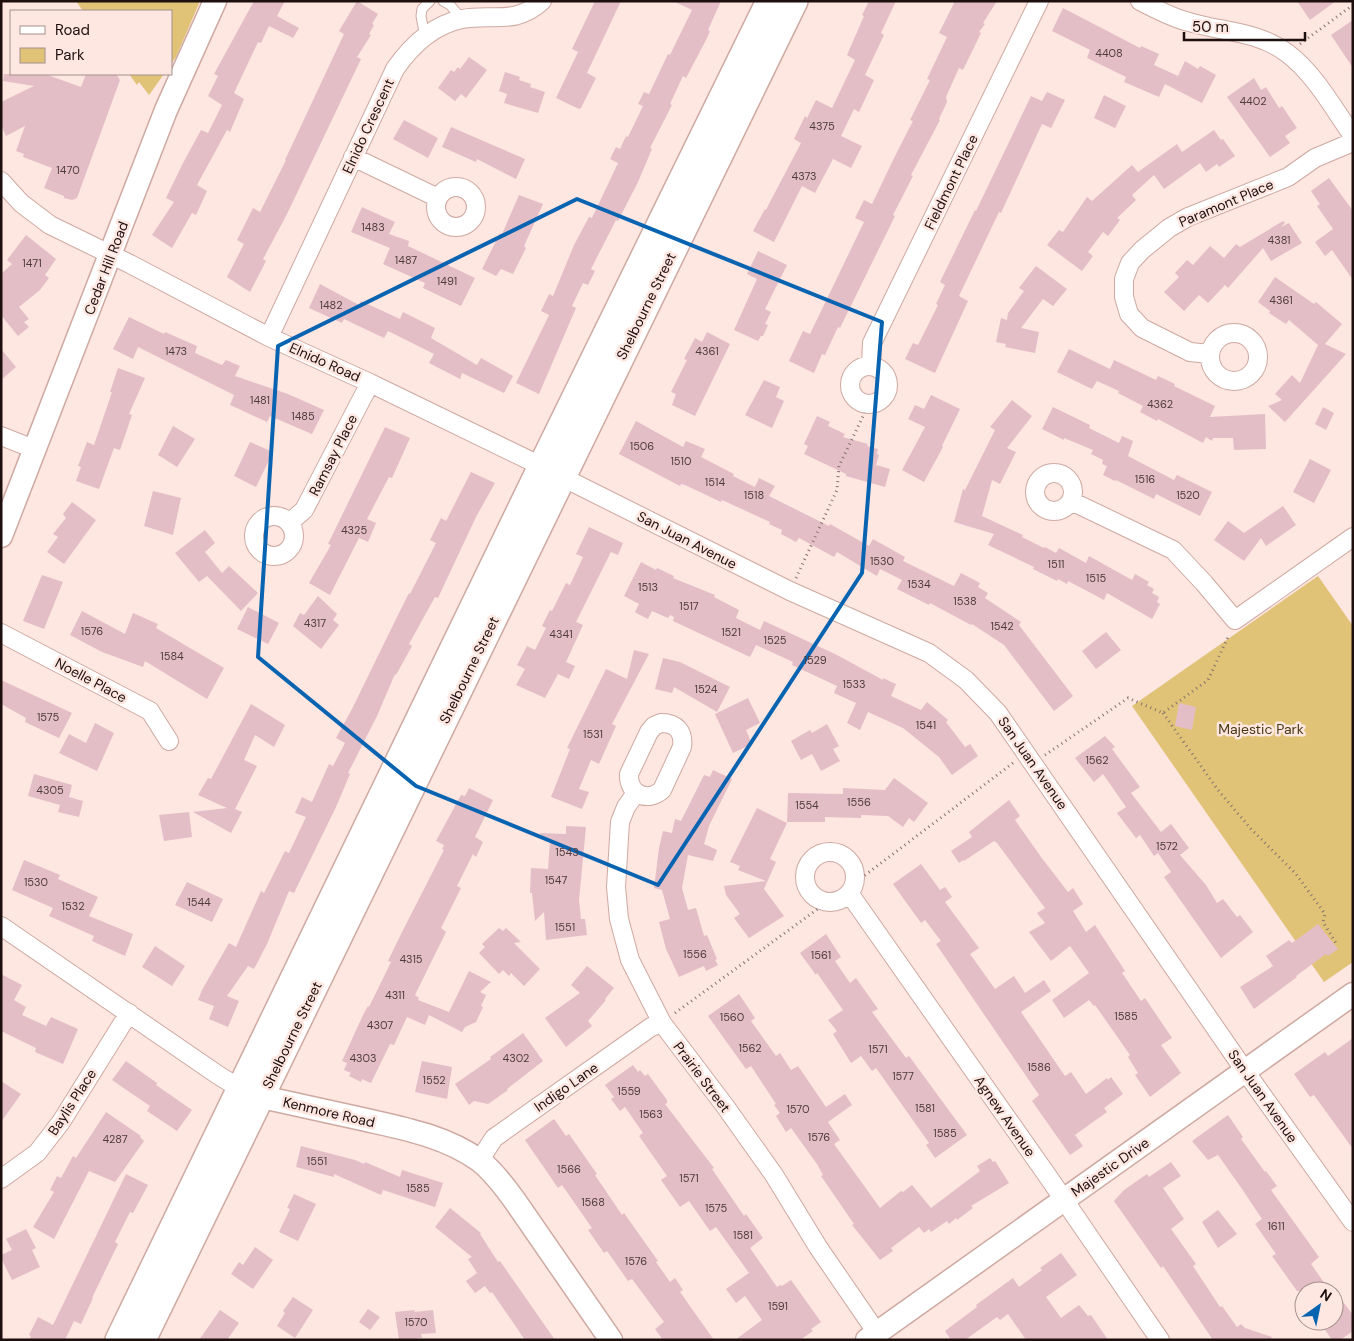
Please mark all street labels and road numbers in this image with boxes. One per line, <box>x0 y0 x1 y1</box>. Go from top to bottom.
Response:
street label: Elnido Crescent <box>338 76 398 176</box>
street label: Fieldmont Place <box>920 131 982 232</box>
street label: Paramont Place <box>1176 175 1276 231</box>
street label: Cedar Hill Road <box>80 219 132 317</box>
street label: Shelbourne Street <box>612 250 680 362</box>
street label: Elnido Road <box>287 338 363 386</box>
street label: Ramsay Place <box>305 411 361 499</box>
street label: San Juan Avenue <box>634 507 740 573</box>
street label: Shelbourne Street <box>435 614 503 726</box>
street label: Noelle Place <box>52 654 130 706</box>
street label: San Juan Avenue <box>994 713 1072 813</box>
street label: Shelbourne Street <box>258 979 326 1091</box>
street label: Prairie Street <box>669 1038 735 1116</box>
street label: San Juan Avenue <box>1224 1046 1302 1146</box>
street label: Indigo Lane <box>531 1058 602 1116</box>
street label: Baylis Place <box>44 1065 100 1139</box>
street label: Agnew Avenue <box>970 1072 1040 1160</box>
street label: Kenmore Road <box>281 1093 377 1131</box>
street label: Majestic Drive <box>1067 1133 1153 1201</box>

